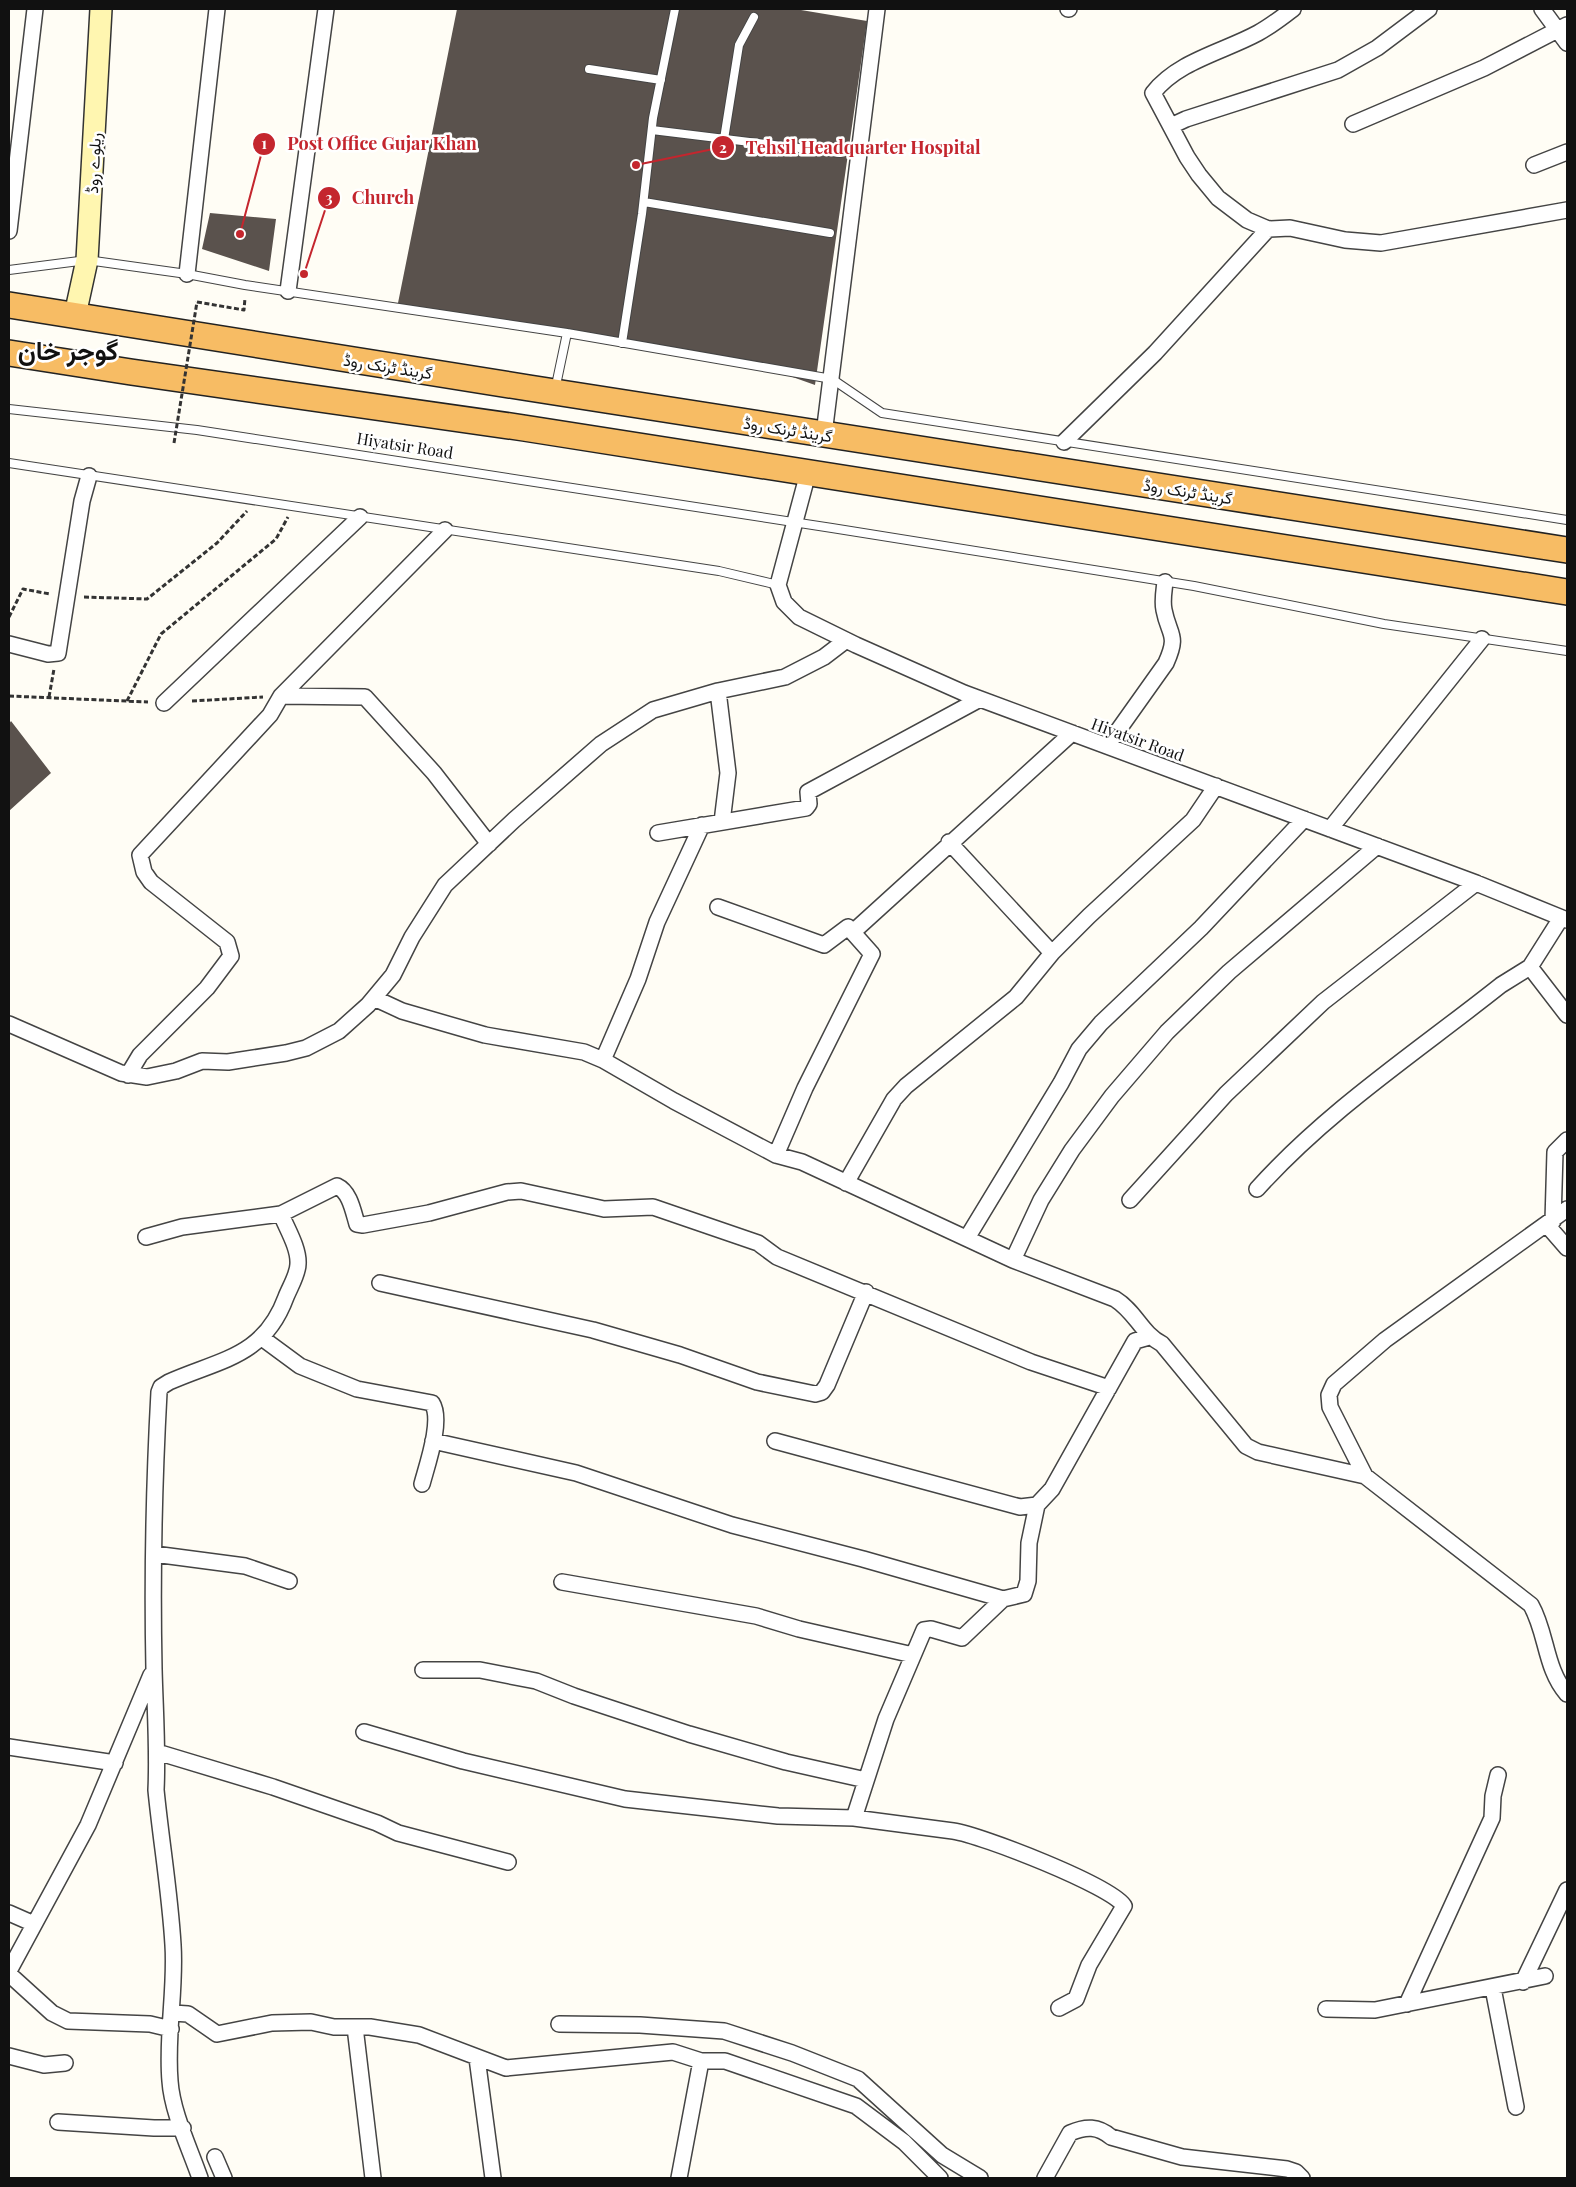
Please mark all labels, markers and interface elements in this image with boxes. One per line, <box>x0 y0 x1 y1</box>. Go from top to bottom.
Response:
callout: Post Office Gujar Khan <box>252 128 487 161</box>
text: Post Office Gujar Khan <box>287 131 477 155</box>
callout: Tehsil Headquarter Hospital <box>711 131 991 164</box>
street label: ریلوے روڈ <box>81 132 106 194</box>
text: 1 <box>261 133 267 153</box>
text: Tehsil Headquarter Hospital <box>745 135 981 159</box>
text: 2 <box>719 137 727 157</box>
callout: Church <box>317 181 424 214</box>
text: Church <box>352 185 414 209</box>
text: 3 <box>325 187 333 207</box>
district label: گوجر خان <box>18 332 118 367</box>
street label: گرینڈ ٹرنک روڈ <box>342 349 434 384</box>
street label: گرینڈ ٹرنک روڈ <box>742 412 834 447</box>
street label: Hiyatsir Road <box>355 427 455 463</box>
street label: گرینڈ ٹرنک روڈ <box>1142 474 1234 509</box>
street label: Hiyatsir Road <box>1089 712 1187 766</box>

